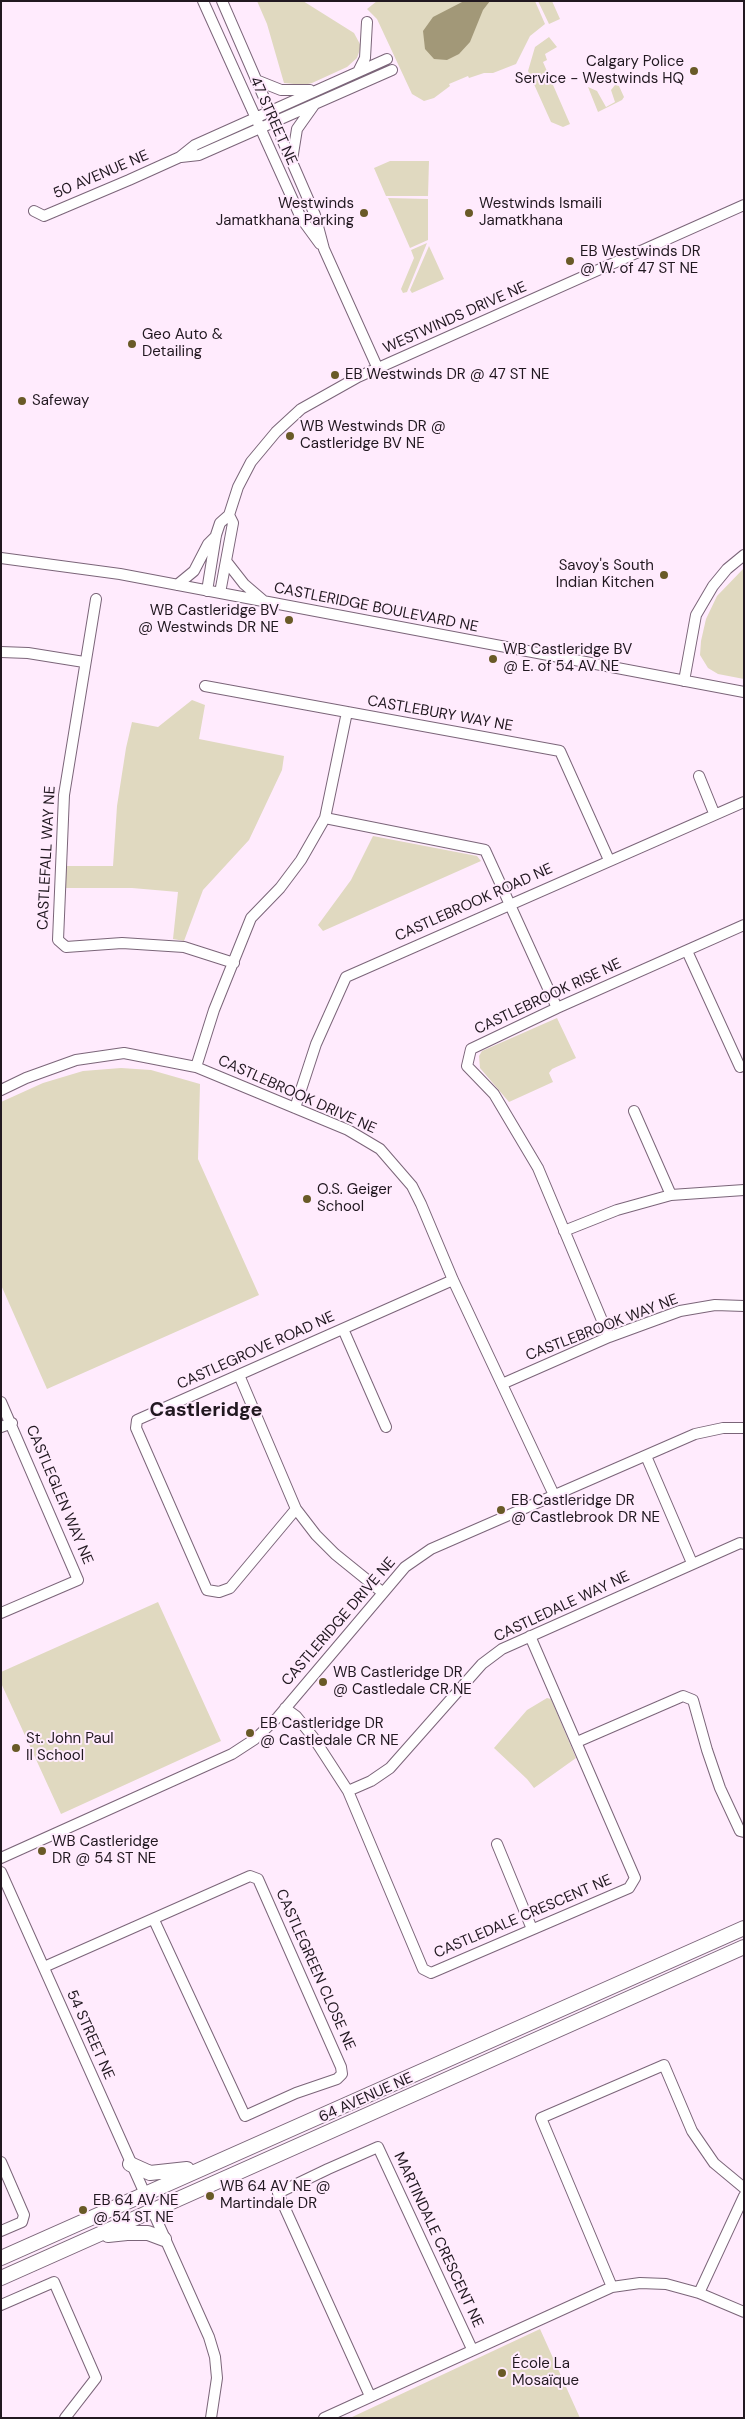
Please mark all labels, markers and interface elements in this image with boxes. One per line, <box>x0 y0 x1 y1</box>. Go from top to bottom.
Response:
place label: Calgary Police Service - Westwinds HQ <box>515 53 684 88</box>
marker: Calgary Police Service - Westwinds HQ <box>688 65 700 77</box>
street label: 47 STREET NE <box>245 74 301 168</box>
street label: 50 AVENUE NE <box>51 147 151 203</box>
place label: Westwinds Jamatkhana Parking <box>216 195 354 230</box>
place label: Westwinds Ismaili Jamatkhana <box>479 195 602 230</box>
marker: Westwinds Jamatkhana Parking <box>358 207 370 219</box>
marker: Westwinds Ismaili Jamatkhana <box>463 207 475 219</box>
place label: EB Westwinds DR @ W. of 47 ST NE <box>580 243 701 278</box>
marker: EB Westwinds DR @ W. of 47 ST NE <box>564 255 576 267</box>
street label: WESTWINDS DRIVE NE <box>380 278 530 358</box>
place label: Geo Auto & Detailing <box>142 326 223 361</box>
marker: Geo Auto & Detailing <box>126 338 138 350</box>
place label: EB Westwinds DR @ 47 ST NE <box>345 366 550 384</box>
marker: EB Westwinds DR @ 47 ST NE <box>329 369 341 381</box>
place label: Safeway <box>32 392 89 410</box>
marker: Safeway <box>16 395 28 407</box>
place label: WB Westwinds DR @ Castleridge BV NE <box>300 418 446 453</box>
marker: WB Westwinds DR @ Castleridge BV NE <box>284 430 296 442</box>
place label: Savoy's South Indian Kitchen <box>556 557 654 592</box>
marker: Savoy's South Indian Kitchen <box>658 569 670 581</box>
street label: CASTLERIDGE BOULEVARD NE <box>272 579 480 637</box>
place label: WB Castleridge BV @ Westwinds DR NE <box>138 602 279 637</box>
marker: WB Castleridge BV @ Westwinds DR NE <box>283 614 295 626</box>
place label: WB Castleridge BV @ E. of 54 AV NE <box>503 641 632 676</box>
marker: WB Castleridge BV @ E. of 54 AV NE <box>487 653 499 665</box>
street label: CASTLEBURY WAY NE <box>366 692 514 736</box>
street label: CASTLEFALL WAY NE <box>34 785 60 931</box>
street label: CASTLEBROOK ROAD NE <box>392 860 556 946</box>
street label: CASTLEBROOK RISE NE <box>472 955 624 1039</box>
street label: CASTLEBROOK DRIVE NE <box>215 1052 379 1138</box>
place label: O.S. Geiger School <box>317 1181 392 1216</box>
marker: O.S. Geiger School <box>301 1193 313 1205</box>
street label: CASTLEBROOK WAY NE <box>523 1291 681 1365</box>
street label: CASTLEGROVE ROAD NE <box>174 1308 338 1394</box>
district label: Castleridge <box>149 1399 263 1423</box>
street label: CASTLEGLEN WAY NE <box>21 1423 97 1567</box>
place label: EB Castleridge DR @ Castlebrook DR NE <box>511 1492 660 1527</box>
marker: EB Castleridge DR @ Castlebrook DR NE <box>495 1504 507 1516</box>
street label: CASTLERIDGE DRIVE NE <box>278 1554 400 1690</box>
street label: CASTLEDALE WAY NE <box>491 1568 633 1646</box>
place label: WB Castleridge DR @ Castledale CR NE <box>333 1664 472 1699</box>
marker: WB Castleridge DR @ Castledale CR NE <box>317 1676 329 1688</box>
place label: EB Castleridge DR @ Castledale CR NE <box>260 1715 399 1750</box>
marker: EB Castleridge DR @ Castledale CR NE <box>244 1727 256 1739</box>
place label: St. John Paul II School <box>26 1730 114 1765</box>
marker: St. John Paul II School <box>10 1742 22 1754</box>
place label: WB Castleridge DR @ 54 ST NE <box>52 1833 159 1868</box>
marker: WB Castleridge DR @ 54 ST NE <box>36 1845 48 1857</box>
street label: CASTLEDALE CRESCENT NE <box>431 1871 615 1963</box>
street label: CASTLEGREEN CLOSE NE <box>271 1887 359 2053</box>
street label: 54 STREET NE <box>62 1987 118 2083</box>
street label: 64 AVENUE NE <box>316 2069 416 2127</box>
street label: MARTINDALE CRESCENT NE <box>389 2149 487 2331</box>
place label: WB 64 AV NE @ Martindale DR <box>220 2178 331 2213</box>
marker: WB 64 AV NE @ Martindale DR <box>204 2190 216 2202</box>
place label: EB 64 AV NE @ 54 ST NE <box>93 2192 178 2227</box>
marker: EB 64 AV NE @ 54 ST NE <box>77 2204 89 2216</box>
place label: École La Mosaïque <box>512 2355 579 2390</box>
marker: École La Mosaïque <box>496 2367 508 2379</box>

